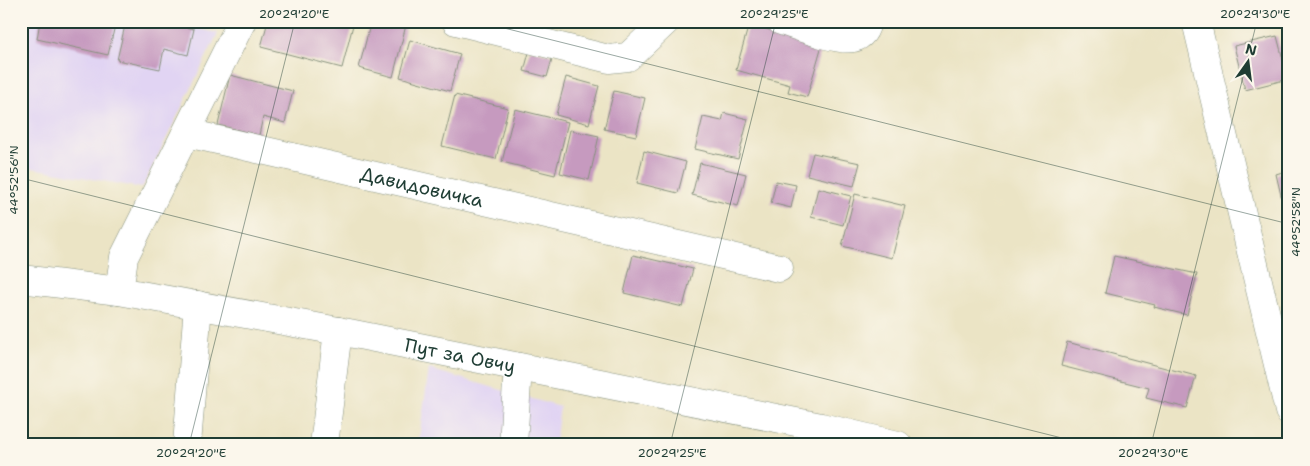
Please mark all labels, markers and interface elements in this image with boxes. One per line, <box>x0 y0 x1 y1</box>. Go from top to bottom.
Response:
text: 20°29'20"E <box>259 6 329 22</box>
text: 20°29'25"E <box>739 6 809 22</box>
text: 20°29'30"E <box>1220 6 1290 22</box>
north arrow <box>1222 38 1272 88</box>
text: N <box>1244 39 1259 59</box>
text: 44°52'56"N <box>6 145 22 215</box>
street label: Давидовичка <box>358 160 486 213</box>
text: 44°52'58"N <box>1288 187 1304 257</box>
street label: Пут за Овчу <box>403 332 518 378</box>
text: 20°29'20"E <box>156 445 226 461</box>
text: 20°29'25"E <box>637 445 707 461</box>
text: 20°29'30"E <box>1118 445 1188 461</box>

